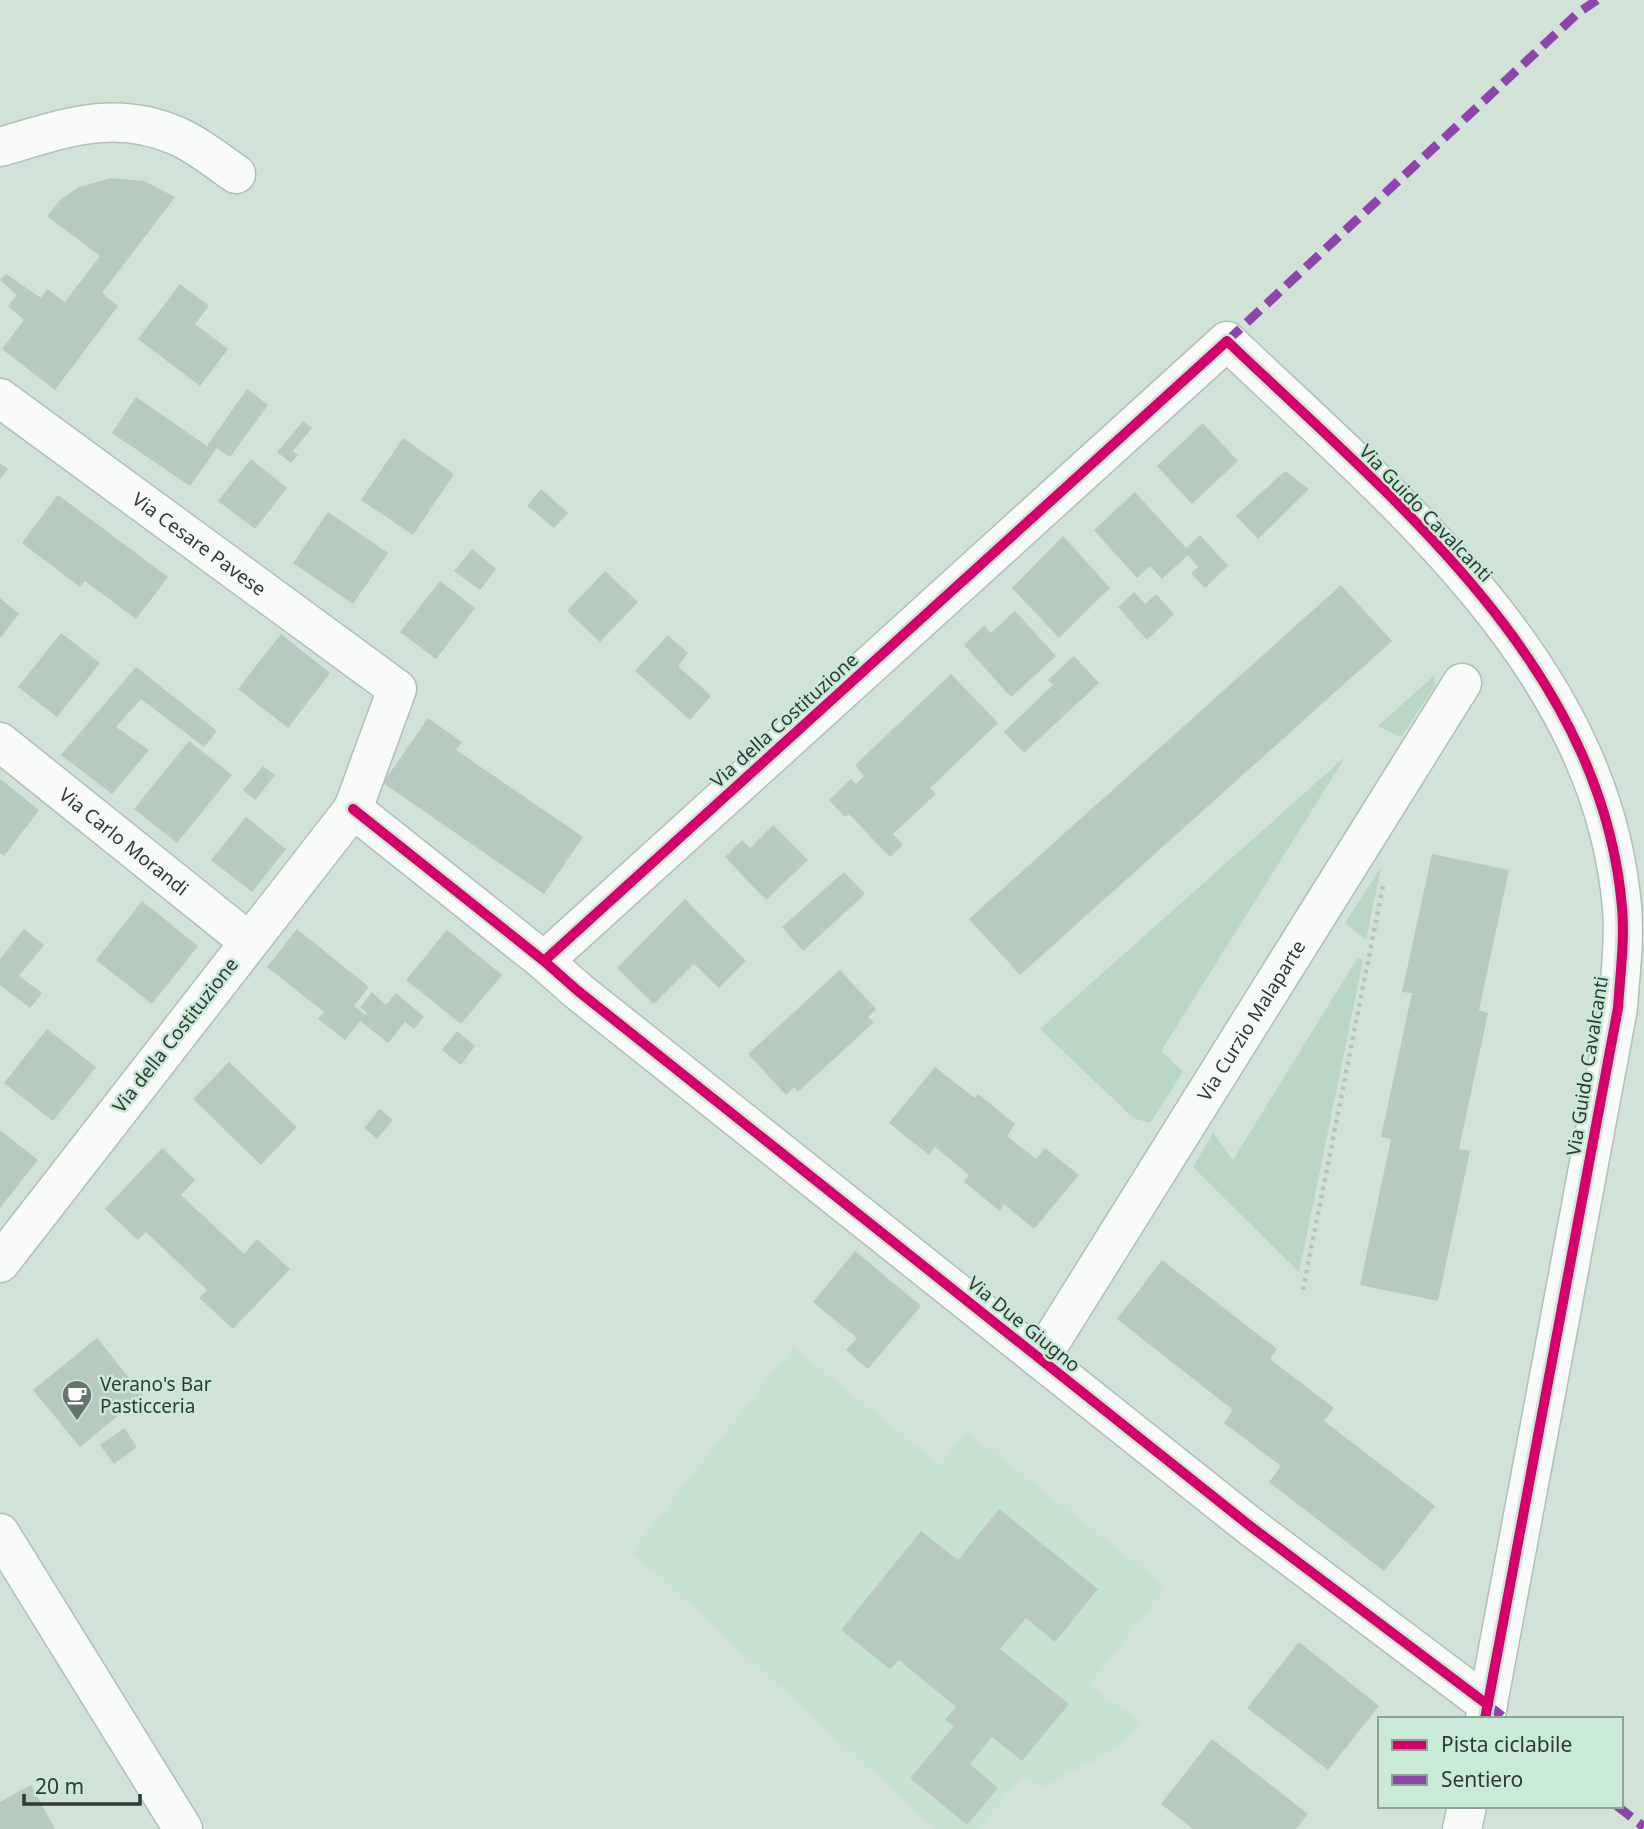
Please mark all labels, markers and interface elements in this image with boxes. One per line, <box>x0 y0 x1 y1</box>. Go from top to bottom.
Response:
street label: Via Guido Cavalcanti <box>1354 439 1498 587</box>
street label: Via Cesare Pavese <box>127 486 271 602</box>
street label: Via della Costituzione <box>705 647 863 793</box>
street label: Via Carlo Morandi <box>54 782 194 901</box>
street label: Via Curzio Malaparte <box>1191 935 1311 1106</box>
street label: Via della Costituzione <box>106 952 244 1118</box>
street label: Via Guido Cavalcanti <box>1560 974 1614 1158</box>
street label: Via Due Giugno <box>962 1270 1086 1378</box>
place label: Verano's Bar Pasticceria <box>100 1371 212 1419</box>
cafe icon: Verano's Bar Pasticceria <box>60 1378 94 1422</box>
legend <box>1378 1717 1623 1808</box>
text: Pista ciclabile <box>1441 1730 1572 1758</box>
scale bar <box>24 1762 140 1806</box>
text: Sentiero <box>1441 1765 1523 1793</box>
text: 20 m <box>35 1772 84 1800</box>

